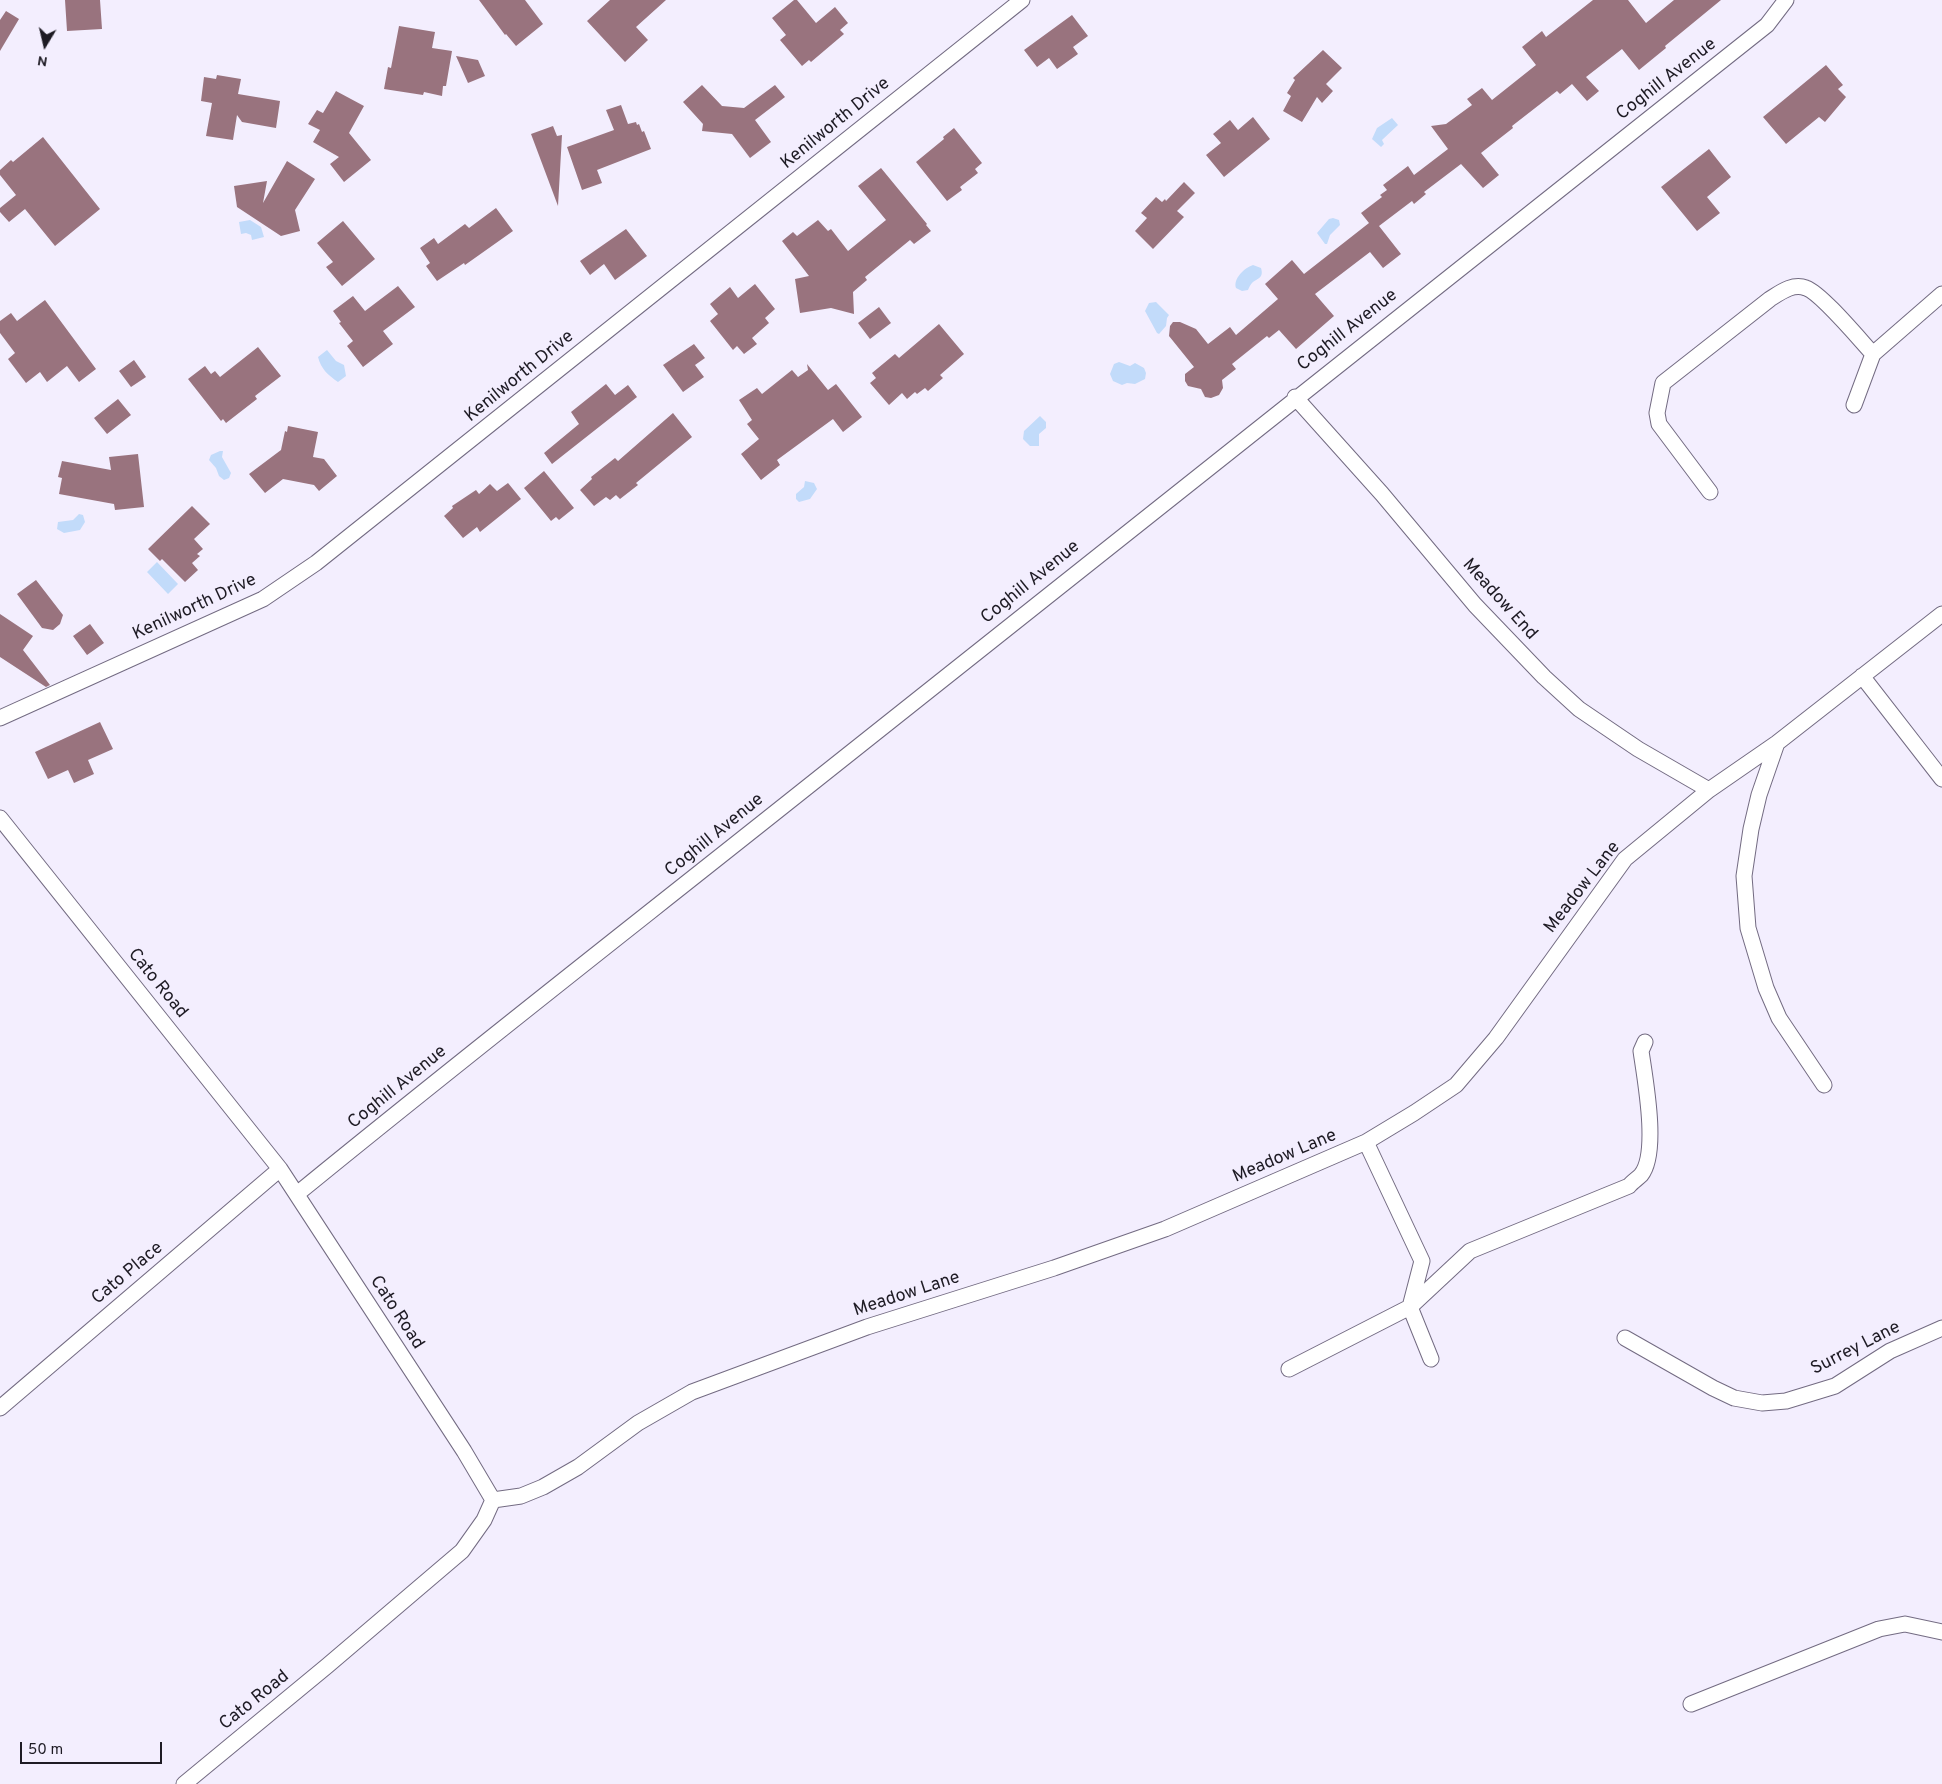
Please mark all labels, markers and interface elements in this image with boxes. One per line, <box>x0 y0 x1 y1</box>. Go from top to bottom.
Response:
north arrow <box>20 20 70 70</box>
street label: Coghill Avenue <box>1613 34 1721 126</box>
text: N <box>36 51 49 69</box>
street label: Kenilworth Drive <box>777 73 895 175</box>
street label: Coghill Avenue <box>1294 285 1402 377</box>
street label: Kenilworth Drive <box>461 326 579 428</box>
street label: Coghill Avenue <box>977 537 1085 629</box>
street label: Meadow End <box>1457 555 1541 645</box>
street label: Kenilworth Drive <box>130 570 260 646</box>
street label: Coghill Avenue <box>661 790 769 882</box>
street label: Meadow Lane <box>1540 838 1626 938</box>
street label: Cato Road <box>122 945 192 1023</box>
street label: Coghill Avenue <box>344 1042 452 1134</box>
street label: Meadow Lane <box>1230 1125 1340 1189</box>
street label: Cato Place <box>88 1238 168 1310</box>
street label: Meadow Lane <box>851 1268 963 1322</box>
street label: Cato Road <box>364 1272 428 1354</box>
street label: Surrey Lane <box>1808 1317 1904 1381</box>
street label: Cato Road <box>216 1666 294 1736</box>
scale bar <box>22 1732 165 1764</box>
text: 50 m <box>28 1741 63 1760</box>

